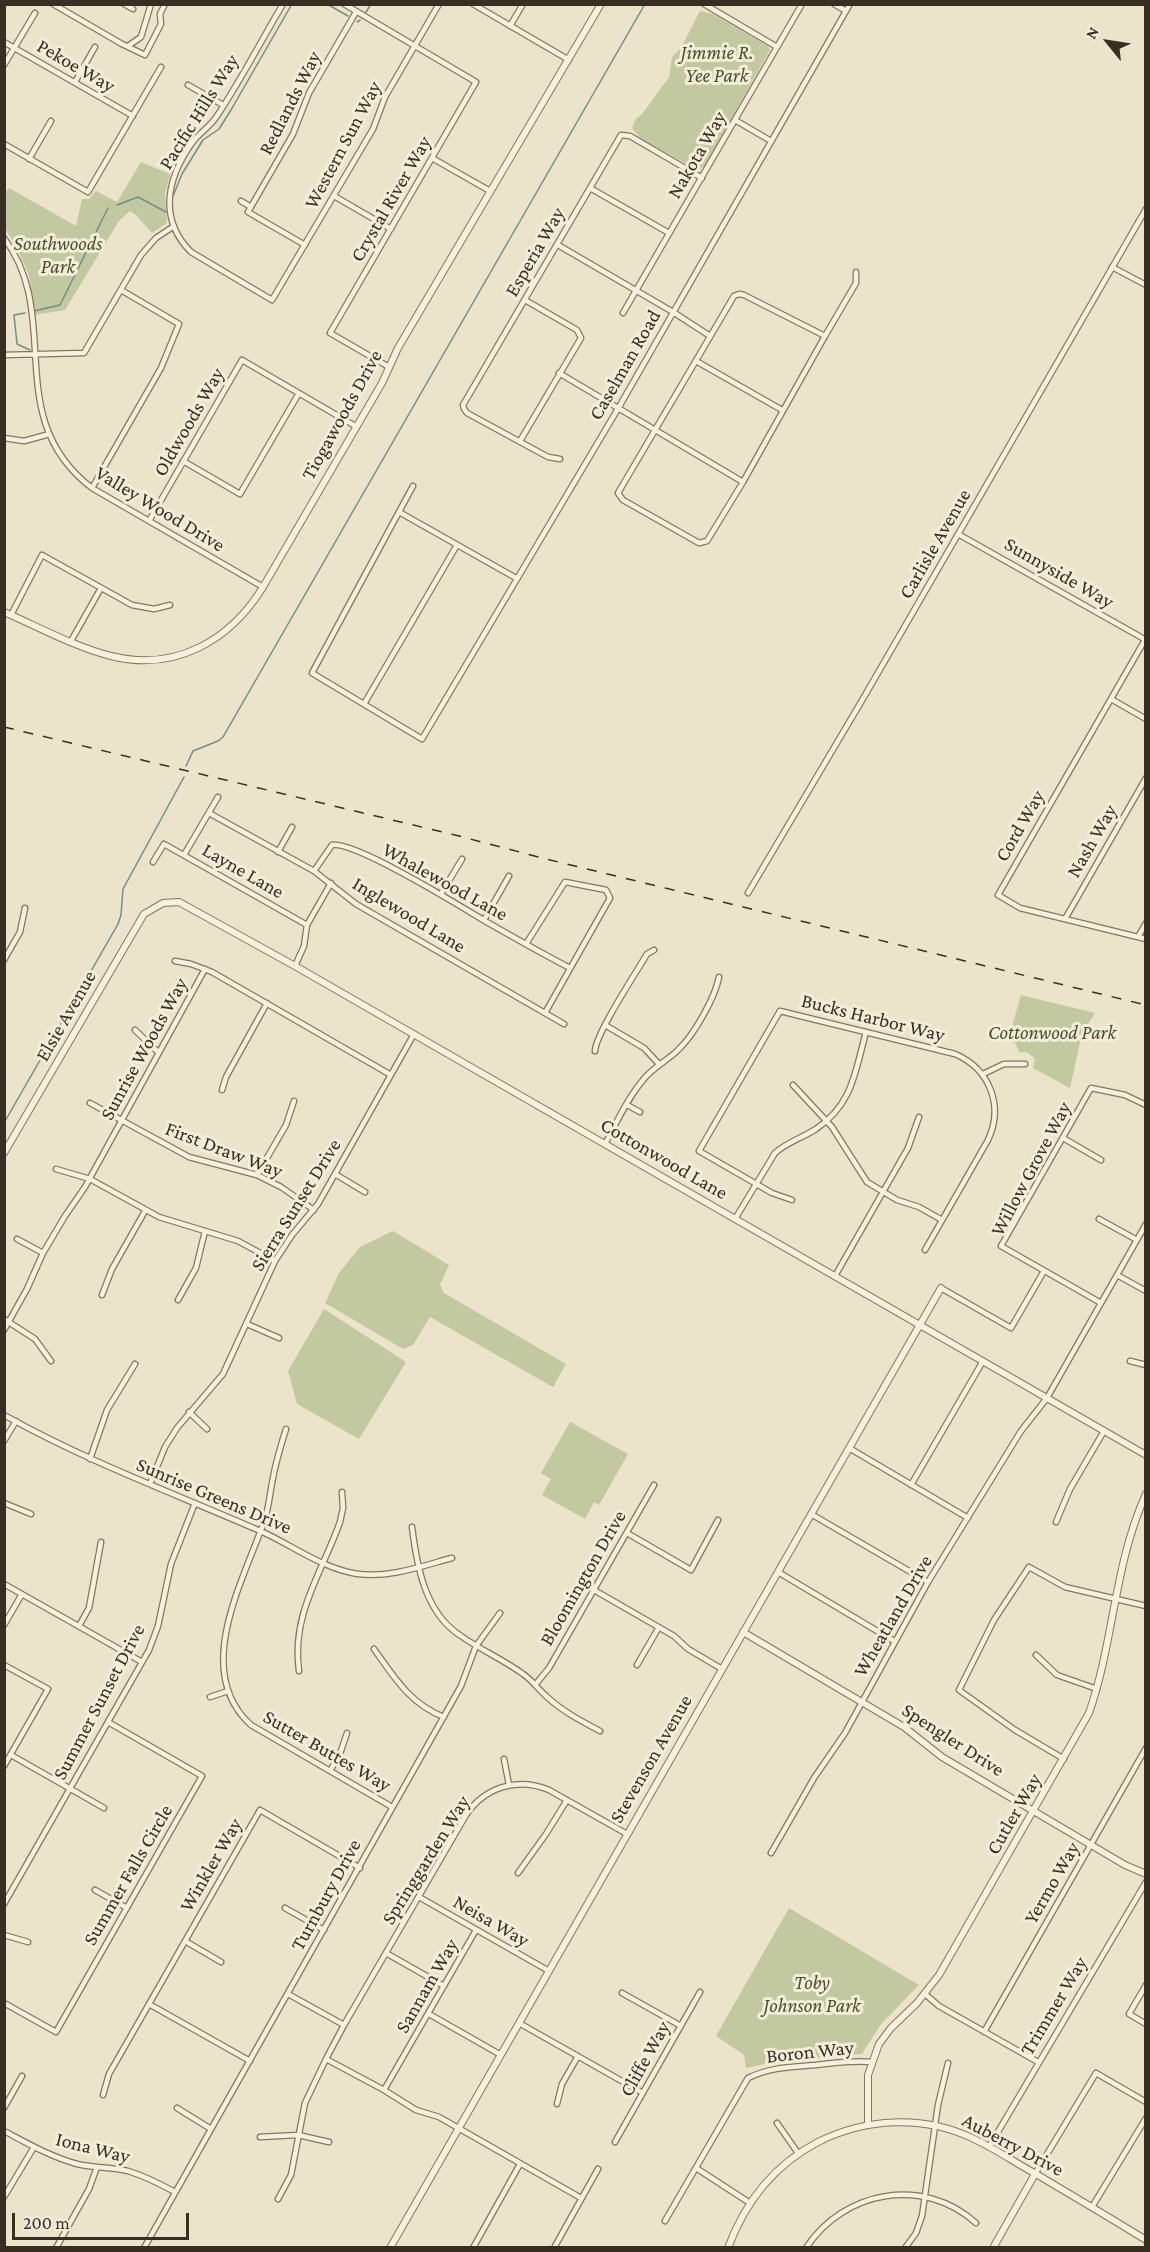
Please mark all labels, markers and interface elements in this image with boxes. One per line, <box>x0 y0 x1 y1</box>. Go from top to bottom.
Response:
north arrow <box>1078 12 1138 72</box>
text: N <box>1082 24 1102 42</box>
street label: Pekoe Way <box>33 34 119 98</box>
park label: Jimmie R. Yee Park <box>680 41 754 88</box>
street label: Redlands Way <box>254 47 326 159</box>
street label: Pacific Hills Way <box>154 50 244 174</box>
street label: Western Sun Way <box>299 77 387 213</box>
street label: Nakota Way <box>662 107 732 203</box>
street label: Crystal River Way <box>345 132 437 266</box>
street label: Esperia Way <box>500 203 570 301</box>
park label: Southwoods Park <box>14 232 102 279</box>
street label: Caselman Road <box>584 306 666 424</box>
street label: Tiogawoods Drive <box>296 346 388 484</box>
street label: Oldwoods Way <box>148 363 230 481</box>
street label: Valley Wood Drive <box>91 461 229 557</box>
street label: Carlisle Avenue <box>894 485 976 603</box>
street label: Sunnyside Way <box>1000 532 1118 614</box>
street label: Cord Way <box>990 786 1050 866</box>
street label: Nash Way <box>1061 800 1123 882</box>
street label: Layne Lane <box>198 838 288 904</box>
street label: Whalewood Lane <box>378 838 512 926</box>
street label: Inglewood Lane <box>348 872 470 958</box>
street label: Elsie Avenue <box>30 966 102 1066</box>
street label: Sunrise Woods Way <box>95 974 193 1124</box>
street label: Bucks Harbor Way <box>799 989 947 1047</box>
park label: Cottonwood Park <box>988 1021 1116 1045</box>
street label: Willow Grove Way <box>985 1098 1077 1240</box>
street label: Cottonwood Lane <box>596 1113 732 1205</box>
street label: First Draw Way <box>162 1117 286 1183</box>
street label: Sierra Sunset Drive <box>246 1134 346 1276</box>
street label: Sunrise Greens Drive <box>133 1452 295 1540</box>
street label: Bloomington Drive <box>535 1506 631 1650</box>
street label: Wheatland Drive <box>848 1551 938 1681</box>
street label: Summer Sunset Drive <box>48 1620 150 1784</box>
street label: Stevenson Avenue <box>605 1691 697 1827</box>
street label: Spengler Drive <box>897 1698 1009 1782</box>
street label: Sutter Buttes Way <box>259 1705 395 1797</box>
street label: Cutler Way <box>981 1769 1047 1859</box>
street label: Springgarden Way <box>377 1791 475 1929</box>
street label: Summer Falls Circle <box>78 1800 178 1950</box>
street label: Winkler Way <box>175 1814 247 1916</box>
street label: Turnbury Drive <box>286 1835 366 1955</box>
street label: Yermo Way <box>1019 1838 1085 1928</box>
street label: Neisa Way <box>449 1890 533 1952</box>
street label: Sannam Way <box>390 1935 464 2037</box>
street label: Trimmer Way <box>1015 1952 1093 2060</box>
park label: Toby Johnson Park <box>763 1971 861 2018</box>
street label: Cliffe Way <box>615 2017 675 2101</box>
street label: Boron Way <box>765 2035 855 2069</box>
street label: Auberry Drive <box>958 2108 1068 2182</box>
street label: Iona Way <box>53 2127 133 2169</box>
scale bar <box>15 2201 192 2239</box>
text: 200 m <box>23 2213 70 2233</box>

